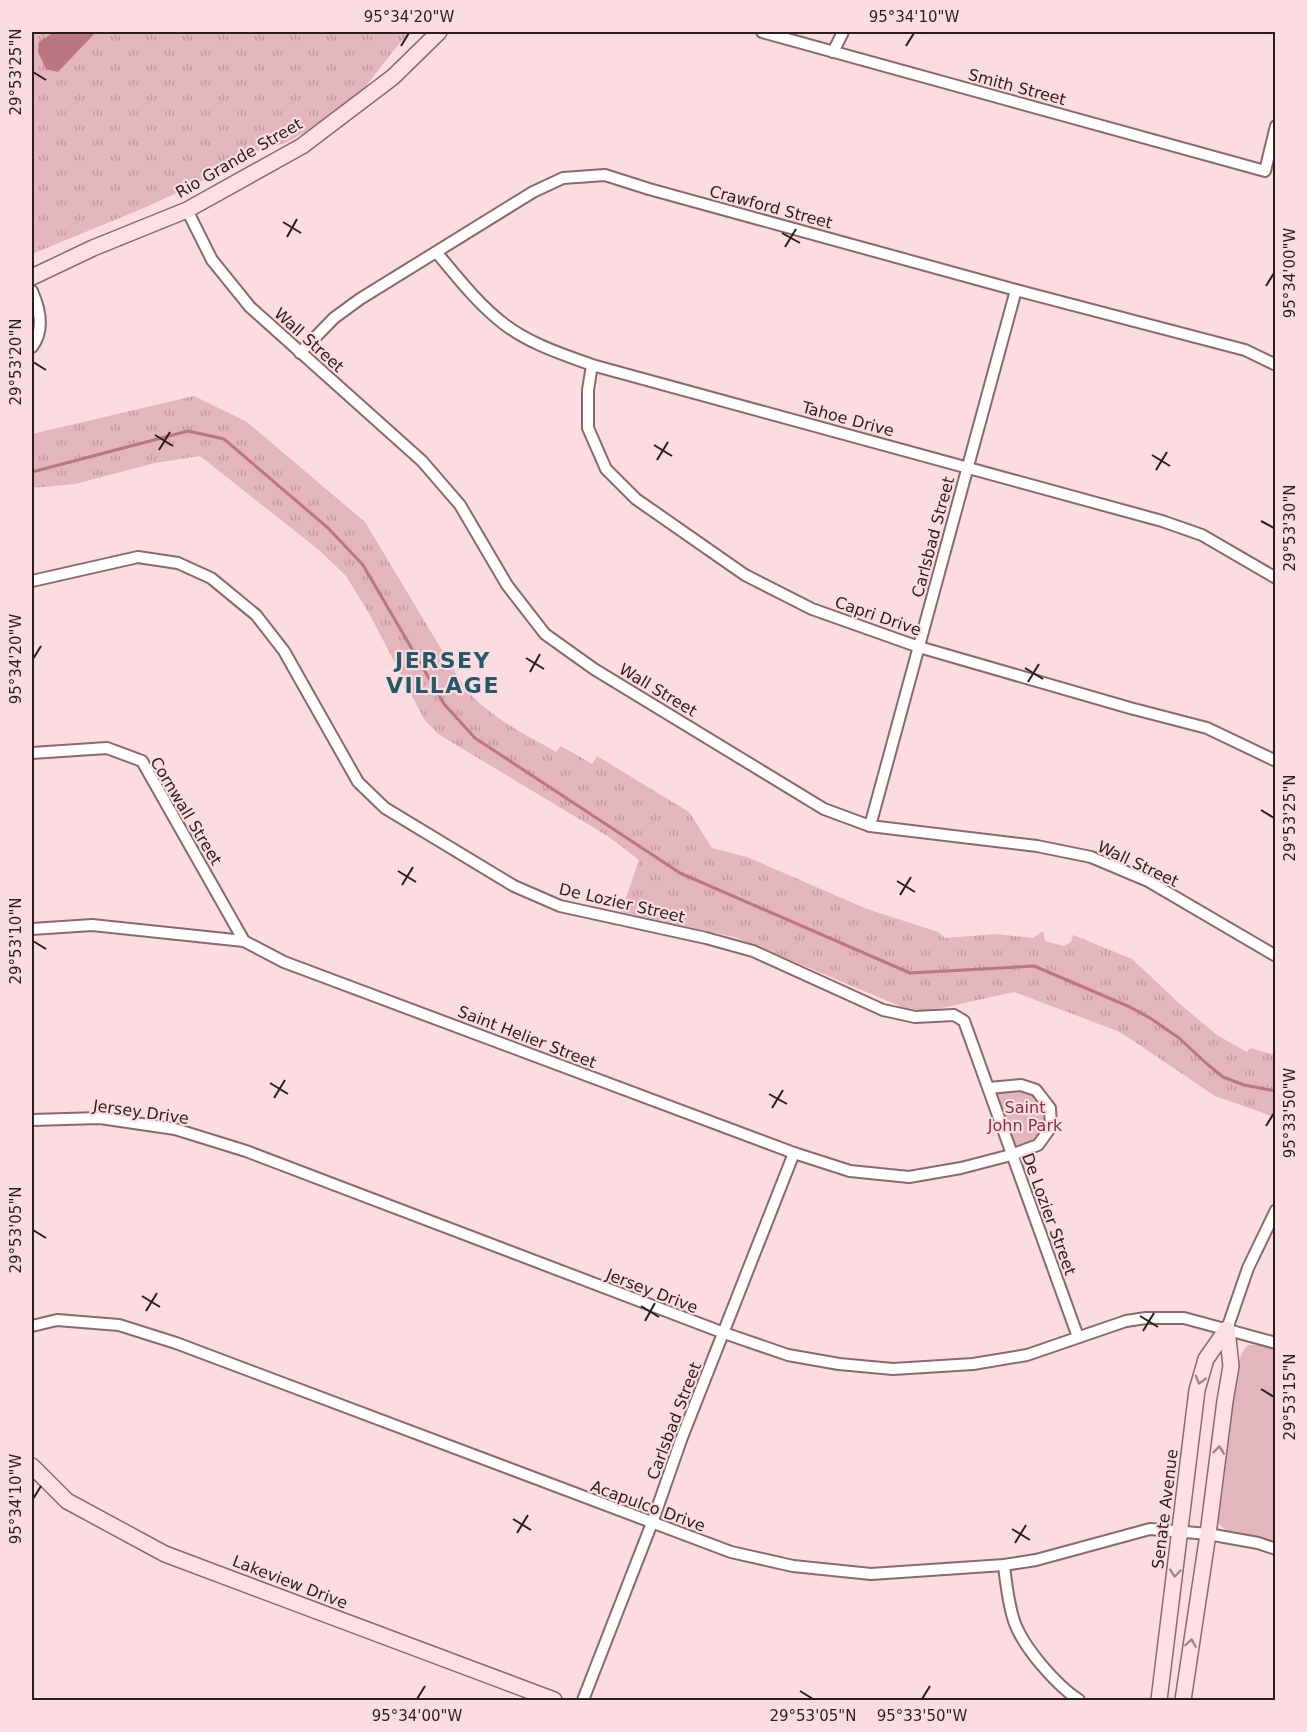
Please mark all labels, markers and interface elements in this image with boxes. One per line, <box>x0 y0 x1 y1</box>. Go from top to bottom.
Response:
text: 95°34'20"W <box>364 8 454 26</box>
text: 95°34'10"W <box>869 8 959 26</box>
text: 29°53'25"N <box>7 28 25 116</box>
street label: Smith Street <box>966 65 1068 109</box>
street label: Rio Grande Street <box>172 114 306 202</box>
street label: Crawford Street <box>708 181 834 233</box>
text: 95°34'00"W <box>1281 228 1299 318</box>
street label: Wall Street <box>270 304 348 376</box>
text: 29°53'20"N <box>7 318 25 406</box>
street label: Tahoe Drive <box>799 397 896 440</box>
street label: Carlsbad Street <box>908 475 958 599</box>
text: 29°53'30"N <box>1281 484 1299 572</box>
street label: Capri Drive <box>832 592 924 640</box>
text: 95°34'20"W <box>7 614 25 704</box>
district label: JERSEY VILLAGE <box>386 648 500 698</box>
street label: Wall Street <box>616 659 700 721</box>
street label: Cornwall Street <box>146 753 226 869</box>
text: 29°53'25"N <box>1281 774 1299 862</box>
street label: Wall Street <box>1094 837 1182 891</box>
street label: De Lozier Street <box>557 879 687 927</box>
text: 29°53'10"N <box>7 897 25 985</box>
street label: Saint Helier Street <box>455 1002 599 1072</box>
text: 95°33'50"W <box>1281 1068 1299 1158</box>
street label: Jersey Drive <box>91 1096 190 1128</box>
park label: Saint John Park <box>987 1098 1063 1135</box>
street label: De Lozier Street <box>1018 1150 1080 1278</box>
text: 29°53'05"N <box>7 1186 25 1274</box>
street label: Jersey Drive <box>603 1264 700 1317</box>
text: 29°53'15"N <box>1281 1353 1299 1441</box>
street label: Carlsbad Street <box>643 1360 705 1482</box>
one-way arrow <box>1195 1374 1207 1385</box>
one-way arrow <box>1212 1445 1224 1454</box>
street label: Senate Avenue <box>1148 1448 1182 1570</box>
text: 95°34'10"W <box>7 1454 25 1544</box>
street label: Acapulco Drive <box>588 1476 708 1536</box>
street label: Lakeview Drive <box>230 1551 350 1613</box>
one-way arrow <box>1169 1569 1182 1578</box>
one-way arrow <box>1185 1638 1197 1647</box>
text: 95°34'00"W <box>372 1707 462 1725</box>
text: 29°53'05"N <box>769 1707 857 1725</box>
text: 95°33'50"W <box>877 1707 967 1725</box>

